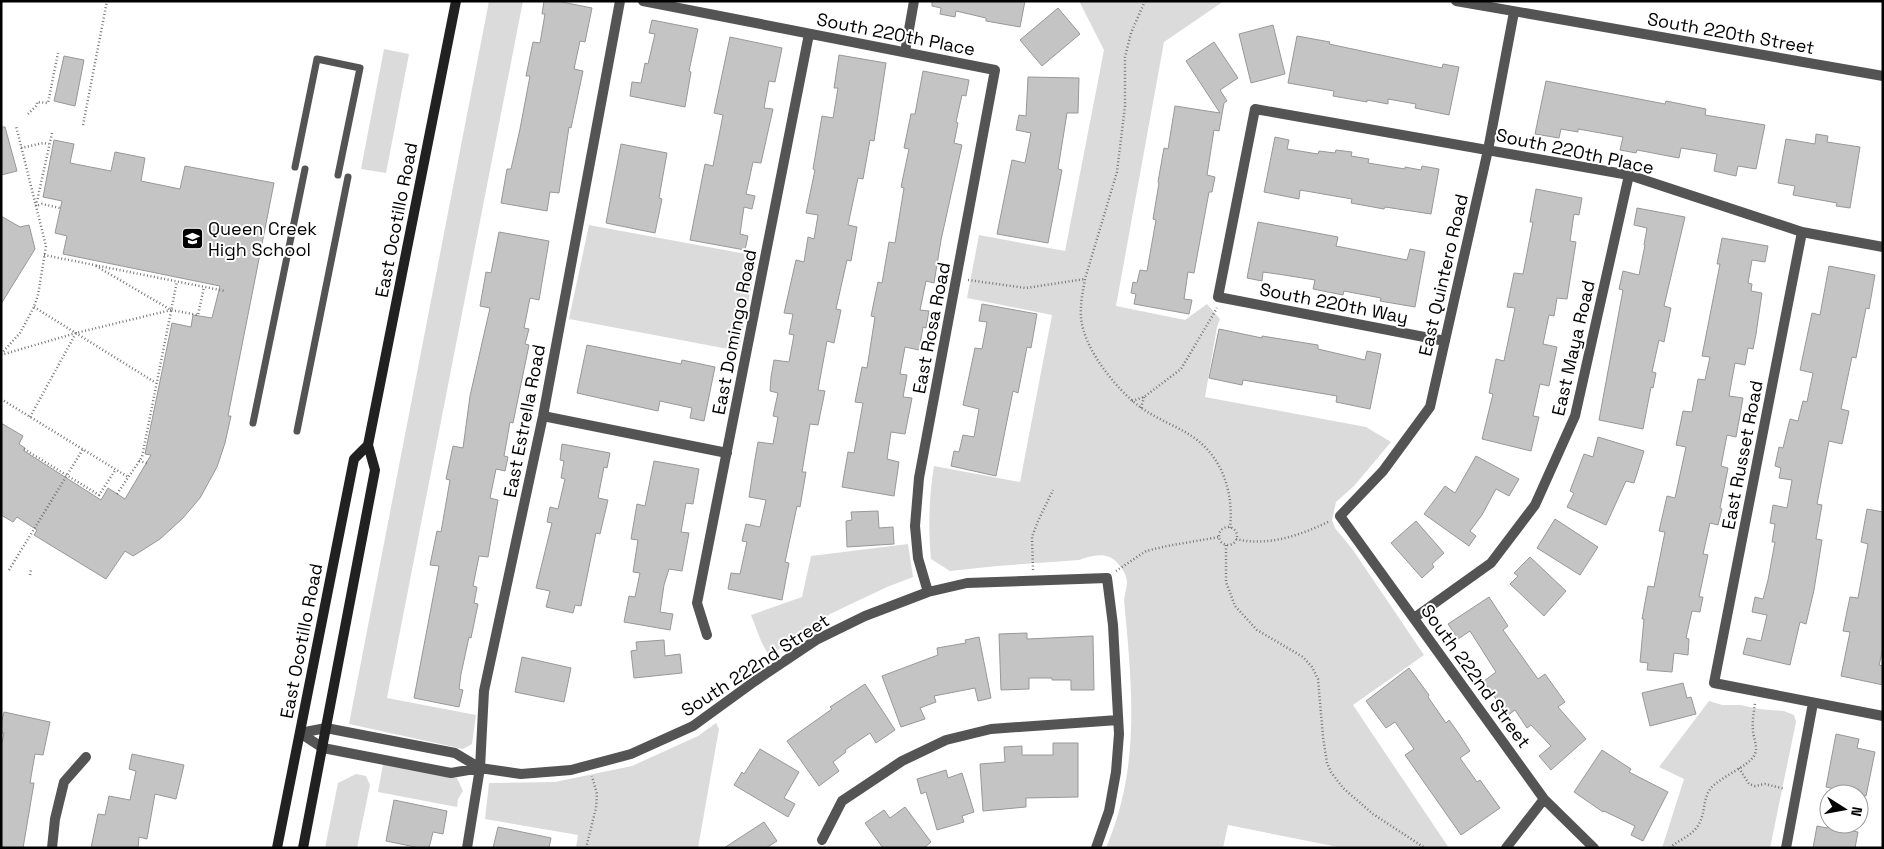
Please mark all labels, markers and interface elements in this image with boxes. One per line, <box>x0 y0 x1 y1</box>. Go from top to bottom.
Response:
street label: South 220th Place <box>815 7 977 61</box>
street label: South 220th Street <box>1646 7 1816 59</box>
street label: South 220th Place <box>1494 123 1656 179</box>
street label: East Ocotillo Road <box>370 140 422 300</box>
street label: East Quintero Road <box>1413 192 1473 358</box>
place label: Queen Creek High School <box>208 217 317 261</box>
school or university icon: Queen Creek High School <box>180 226 204 250</box>
street label: East Domingo Road <box>707 247 761 417</box>
street label: East Rosa Road <box>907 260 955 396</box>
street label: South 220th Way <box>1258 277 1410 329</box>
street label: East Maya Road <box>1546 278 1600 418</box>
street label: East Estrella Road <box>498 343 550 499</box>
street label: East Russet Road <box>1716 379 1768 531</box>
street label: East Ocotillo Road <box>275 561 327 721</box>
street label: South 222nd Street <box>1416 600 1536 752</box>
street label: South 222nd Street <box>677 609 833 721</box>
north arrow <box>1819 784 1869 834</box>
text: N <box>1847 805 1866 818</box>

